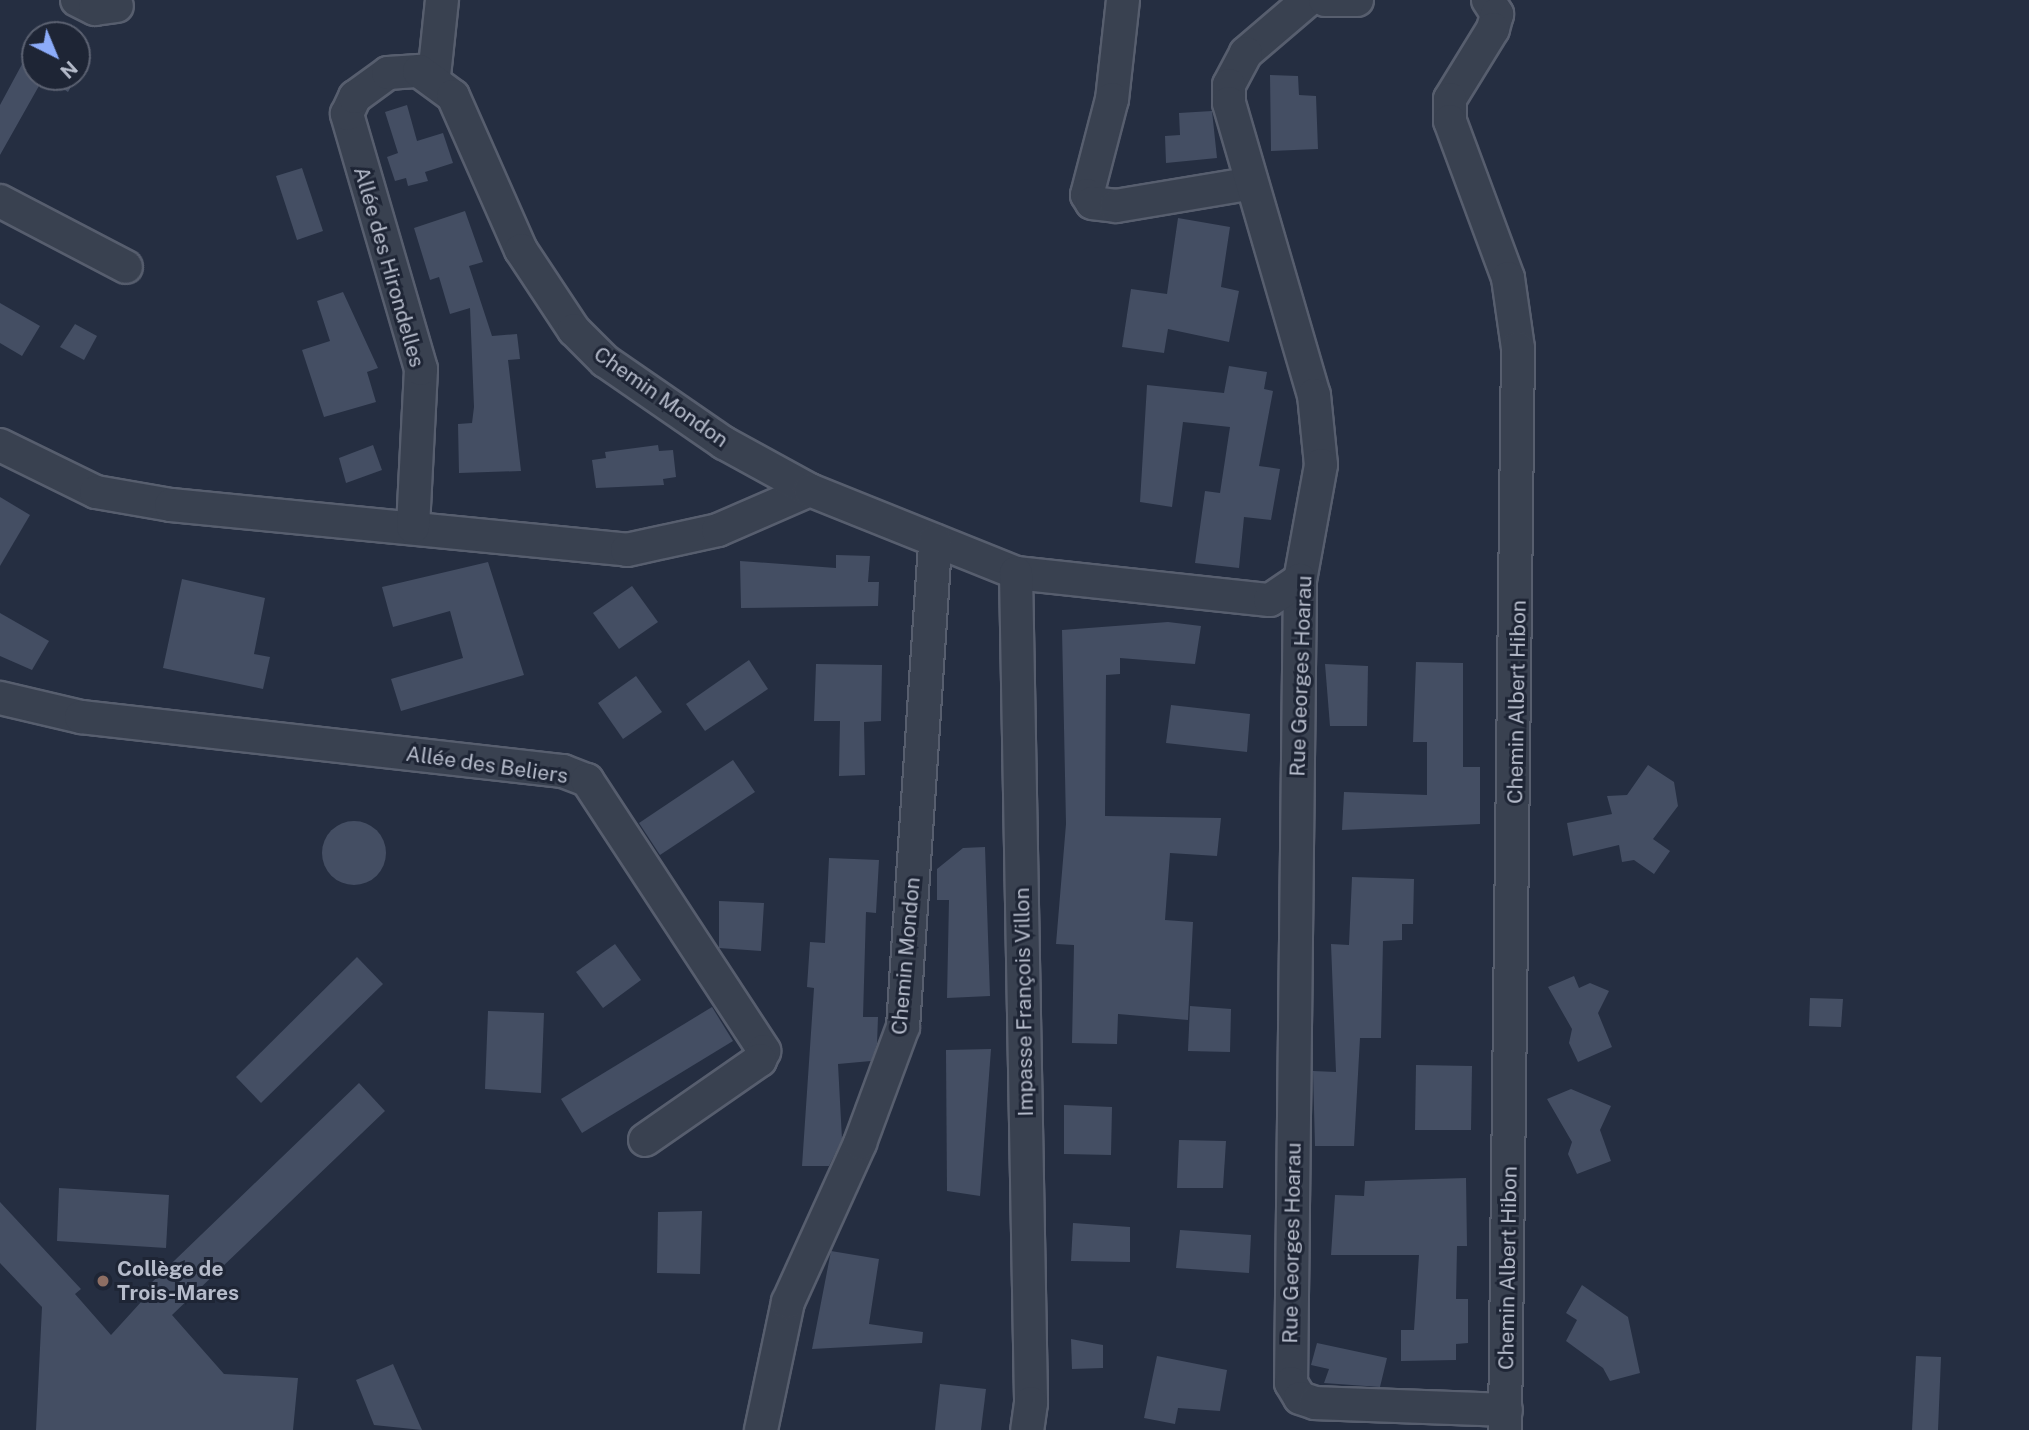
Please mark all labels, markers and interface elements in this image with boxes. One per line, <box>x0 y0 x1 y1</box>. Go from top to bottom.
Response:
north arrow <box>21 21 91 91</box>
text: N <box>56 57 82 83</box>
street label: Allée des Hirondelles <box>348 164 430 370</box>
street label: Chemin Mondon <box>589 341 733 453</box>
street label: Rue Georges Hoarau <box>1285 575 1317 777</box>
street label: Chemin Albert Hibon <box>1503 600 1531 804</box>
street label: Allée des Beliers <box>404 741 570 789</box>
street label: Chemin Mondon <box>887 876 925 1036</box>
street label: Impasse François Villon <box>1009 887 1039 1117</box>
street label: Rue Georges Hoarau <box>1278 1142 1306 1344</box>
street label: Chemin Albert Hibon <box>1494 1166 1522 1370</box>
place label: Collège de Trois-Mares <box>117 1256 239 1306</box>
marker: Collège de Trois-Mares <box>95 1273 111 1289</box>

